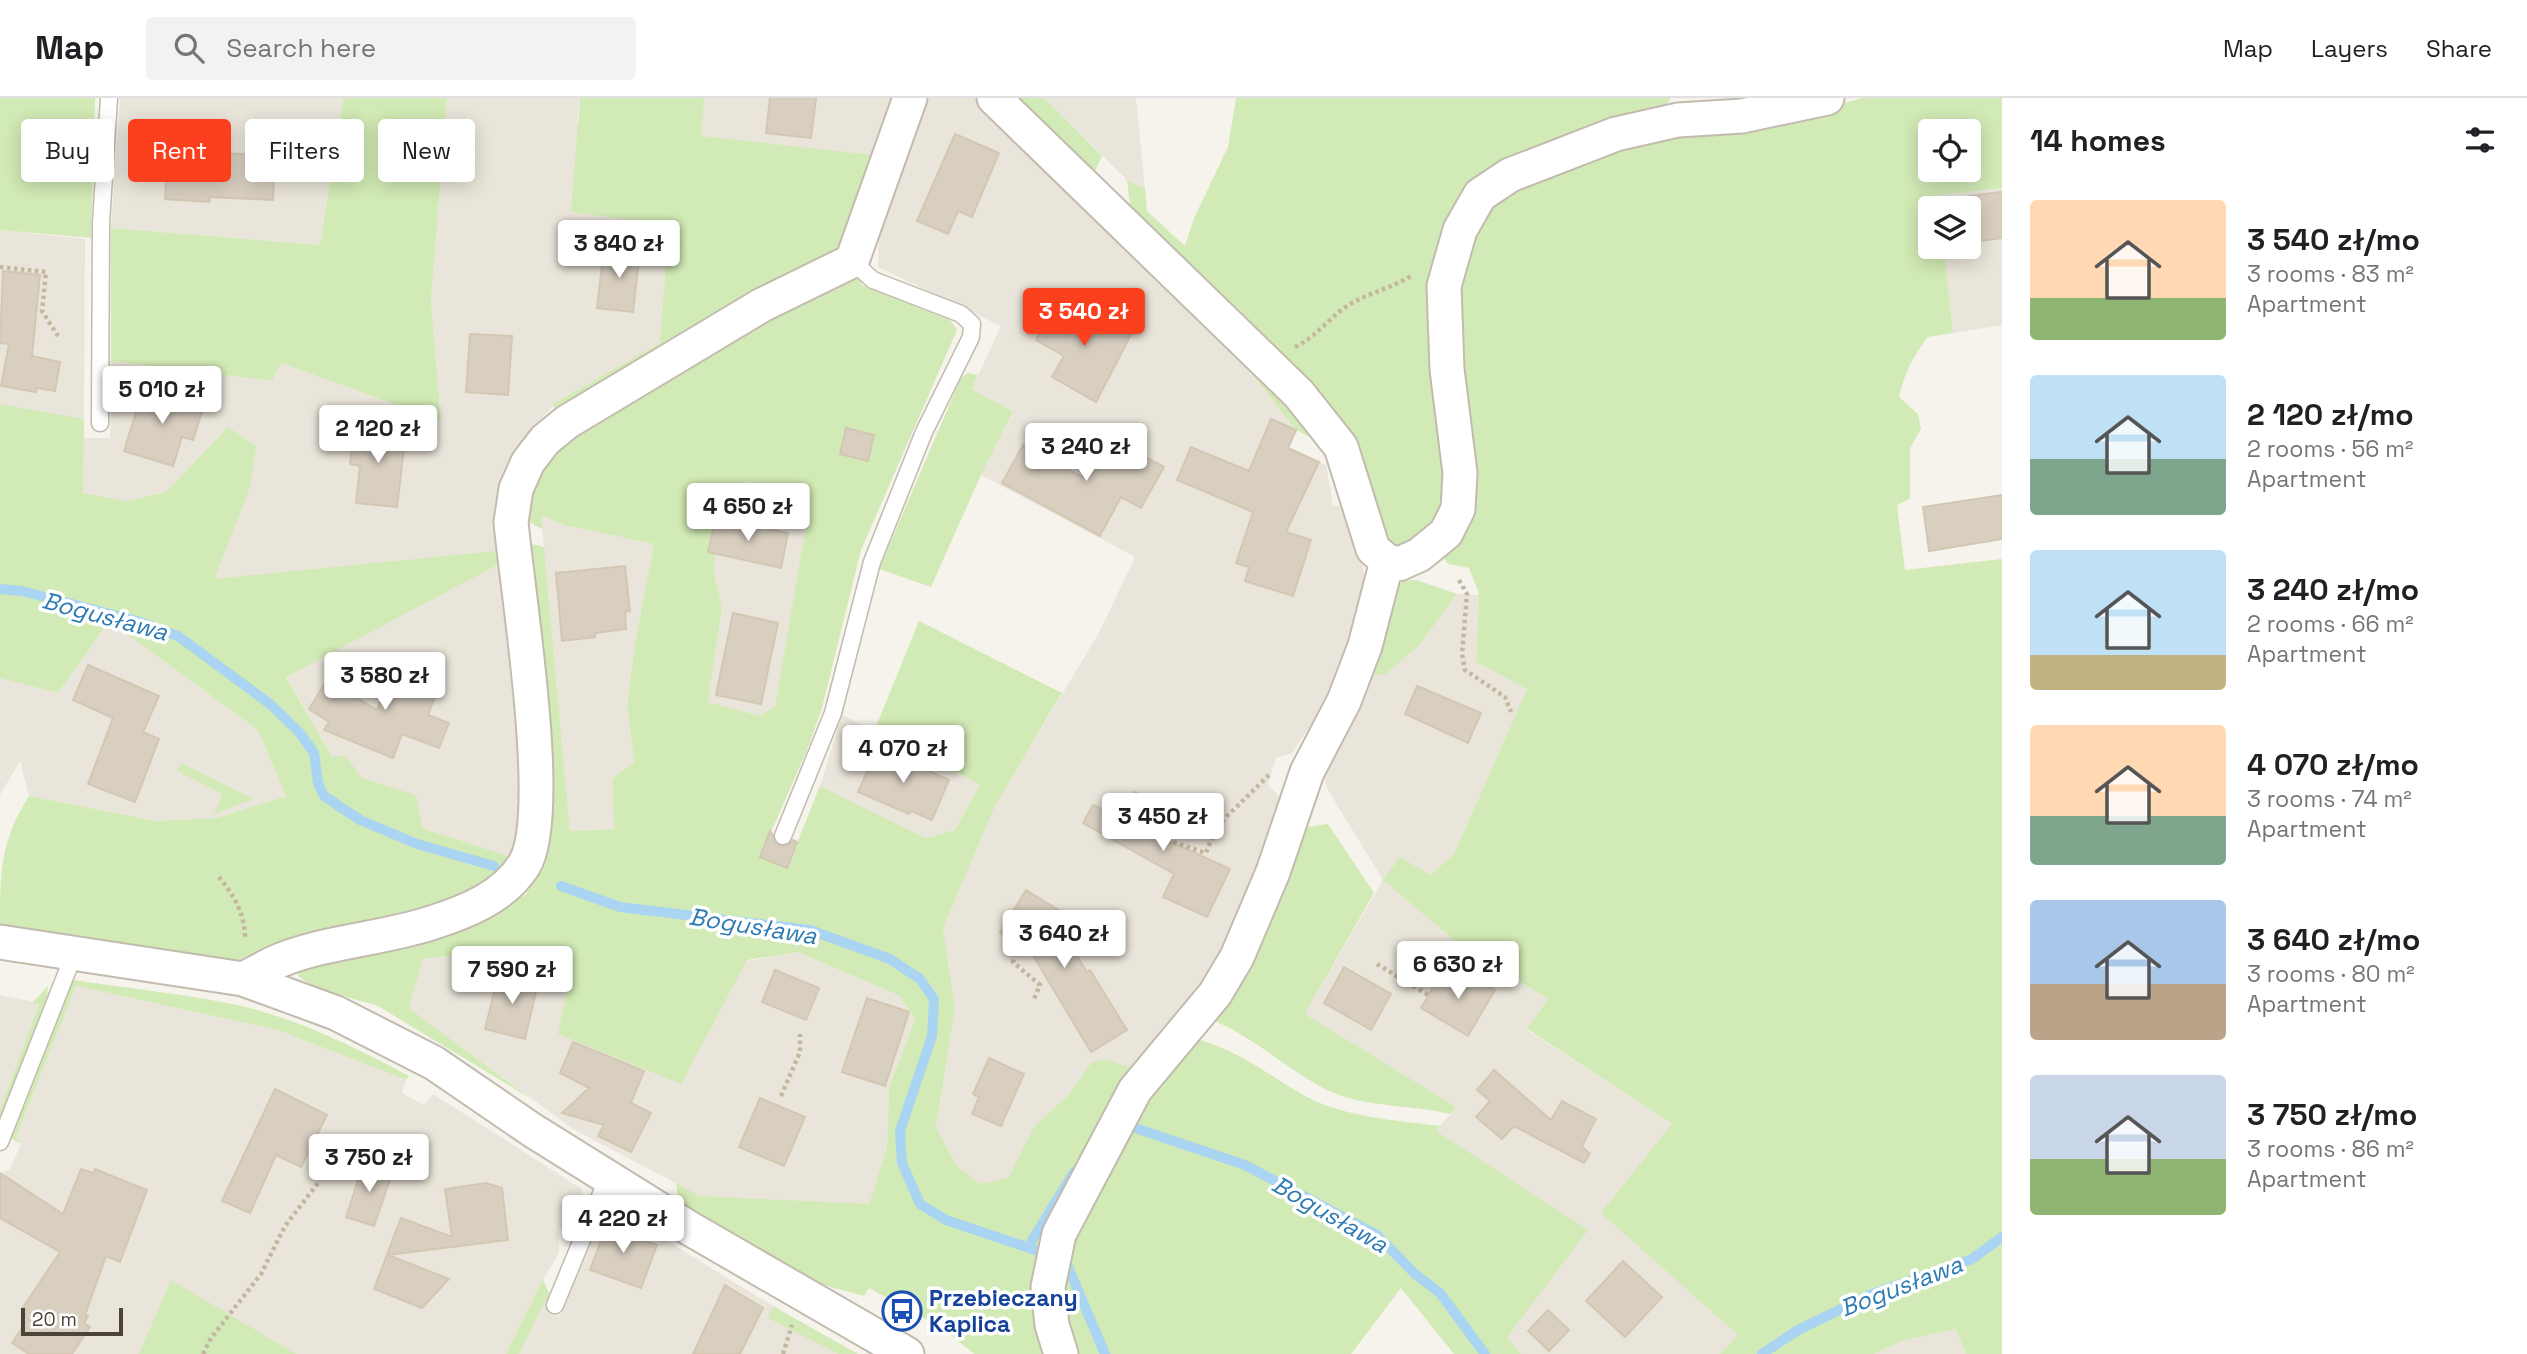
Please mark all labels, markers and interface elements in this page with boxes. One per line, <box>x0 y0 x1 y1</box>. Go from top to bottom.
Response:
search box <box>146 17 636 80</box>
text: Map <box>35 27 104 69</box>
icon: search <box>170 29 208 67</box>
text: Search here <box>226 31 376 65</box>
text: Map <box>2223 33 2273 64</box>
text: Layers <box>2311 33 2388 64</box>
text: Share <box>2426 33 2492 64</box>
chip: Buy <box>21 119 114 182</box>
chip: Rent <box>128 119 231 182</box>
chip: Filters <box>245 119 364 182</box>
chip: New <box>378 119 475 182</box>
map controls <box>1918 119 1981 259</box>
button: locate <box>1918 119 1981 182</box>
text: 14 homes <box>2030 121 2166 160</box>
icon: filters <box>2461 121 2499 159</box>
button: layers <box>1918 196 1981 259</box>
pin: 3 840 zł <box>547 220 691 280</box>
text: 3 540 zł/mo <box>2247 220 2420 259</box>
text: 3 840 zł <box>574 228 664 258</box>
icon: home <box>2086 228 2170 312</box>
text: 3 rooms · 83 m² <box>2247 259 2414 289</box>
pin: 3 540 zł <box>1012 288 1156 348</box>
text: Apartment <box>2247 289 2367 319</box>
text: 3 540 zł <box>1039 296 1129 326</box>
pin: 5 010 zł <box>90 366 234 426</box>
text: 5 010 zł <box>119 374 206 404</box>
text: 2 120 zł/mo <box>2247 395 2414 434</box>
icon: home <box>2086 403 2170 487</box>
pin: 2 120 zł <box>306 406 450 465</box>
text: 2 120 zł <box>335 413 421 443</box>
pin: 3 240 zł <box>1014 424 1158 483</box>
text: 3 240 zł <box>1041 431 1131 461</box>
text: 2 rooms · 56 m² <box>2247 434 2413 464</box>
text: Apartment <box>2247 464 2367 494</box>
pin: 4 650 zł <box>676 484 820 543</box>
text: 4 650 zł <box>703 491 793 521</box>
text: 3 240 zł/mo <box>2247 570 2419 609</box>
icon: home <box>2086 578 2170 662</box>
water label: Bogusława <box>39 584 171 648</box>
text: 2 rooms · 66 m² <box>2247 609 2414 639</box>
text: Apartment <box>2247 639 2367 669</box>
pin: 3 580 zł <box>313 652 457 712</box>
text: 3 580 zł <box>340 660 430 690</box>
pin: 4 070 zł <box>831 726 975 785</box>
text: 4 070 zł <box>858 733 948 763</box>
text: 4 070 zł/mo <box>2247 745 2419 784</box>
icon: home <box>2086 753 2170 837</box>
text: 3 rooms · 74 m² <box>2247 784 2412 814</box>
pin: 3 450 zł <box>1091 794 1235 853</box>
text: 3 450 zł <box>1118 801 1208 831</box>
text: Apartment <box>2247 814 2367 844</box>
water label: Bogusława <box>687 901 819 951</box>
pin: 3 640 zł <box>992 910 1136 970</box>
text: 3 640 zł <box>1019 918 1109 948</box>
text: 3 640 zł/mo <box>2247 920 2420 959</box>
icon: home <box>2086 928 2170 1012</box>
pin: 6 630 zł <box>1386 942 1530 1001</box>
pin: 7 590 zł <box>440 946 584 1006</box>
text: 6 630 zł <box>1413 949 1503 979</box>
text: 7 590 zł <box>468 954 556 984</box>
text: 3 rooms · 80 m² <box>2247 959 2415 989</box>
text: Apartment <box>2247 989 2367 1019</box>
text: 3 750 zł/mo <box>2247 1095 2417 1134</box>
icon: home <box>2086 1103 2170 1187</box>
pin: 3 750 zł <box>297 1134 441 1194</box>
text: 3 rooms · 86 m² <box>2247 1134 2414 1164</box>
text: 3 750 zł <box>325 1142 413 1172</box>
text: Apartment <box>2247 1164 2367 1194</box>
water label: Bogusława <box>1267 1168 1394 1260</box>
pin: 4 220 zł <box>551 1196 695 1255</box>
text: 4 220 zł <box>578 1203 668 1233</box>
water label: Bogusława <box>1835 1248 1967 1324</box>
place label: Przebieczany Kaplica <box>929 1283 1078 1339</box>
bus stop icon: Przebieczany Kaplica <box>881 1290 923 1332</box>
scale bar <box>21 1305 122 1337</box>
text: 20 m <box>32 1307 77 1332</box>

